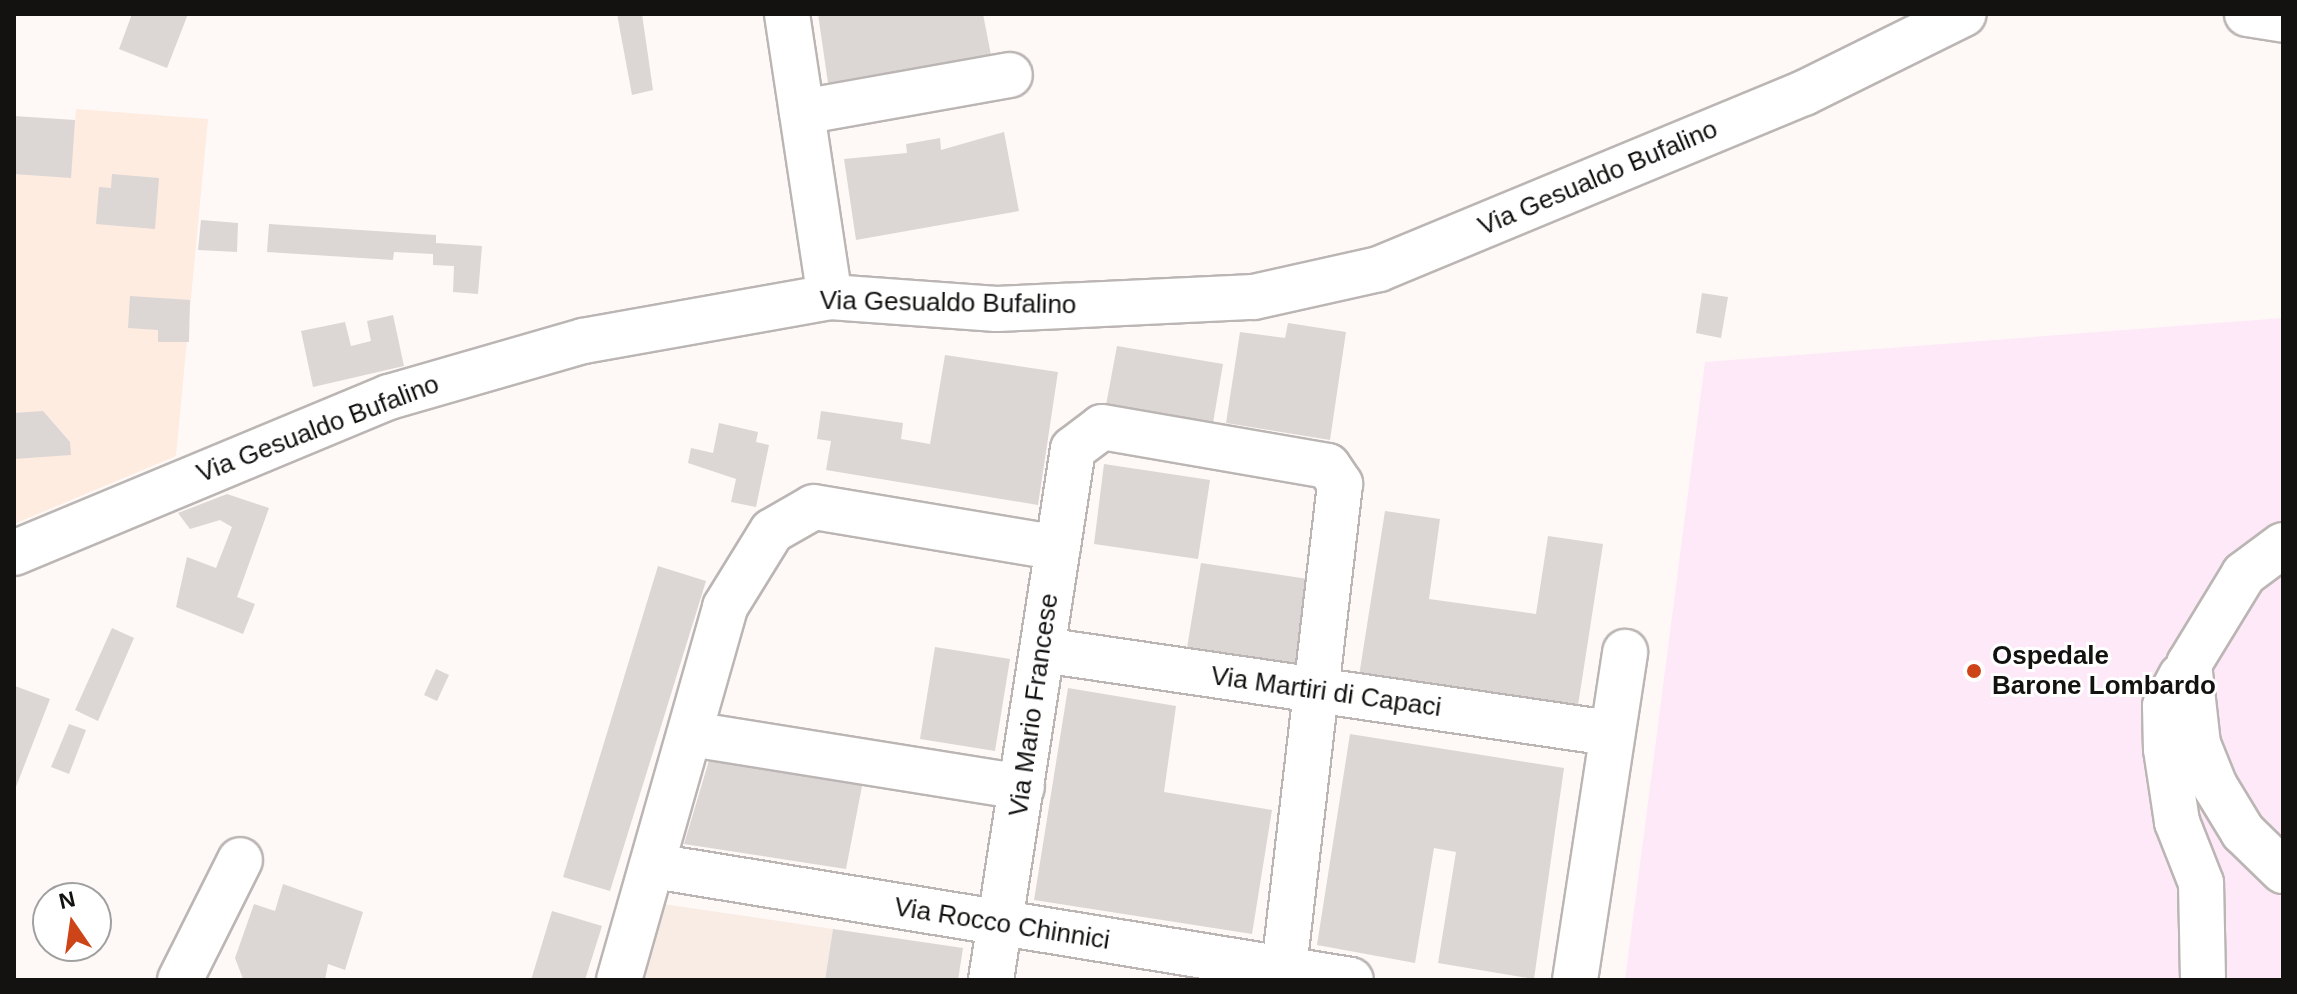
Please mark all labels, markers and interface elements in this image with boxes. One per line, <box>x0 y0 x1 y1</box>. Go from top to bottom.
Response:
street label: Via Gesualdo Bufalino <box>1474 113 1722 243</box>
street label: Via Gesualdo Bufalino <box>819 285 1077 321</box>
street label: Via Gesualdo Bufalino <box>193 368 443 490</box>
street label: Via Mario Francese <box>1003 591 1065 819</box>
place label: Ospedale Barone Lombardo <box>1992 640 2216 702</box>
street label: Via Martiri di Capaci <box>1209 660 1443 724</box>
marker: Ospedale Barone Lombardo <box>1963 660 1985 682</box>
north arrow <box>32 882 112 962</box>
text: N <box>56 886 77 914</box>
street label: Via Rocco Chinnici <box>892 892 1112 956</box>

